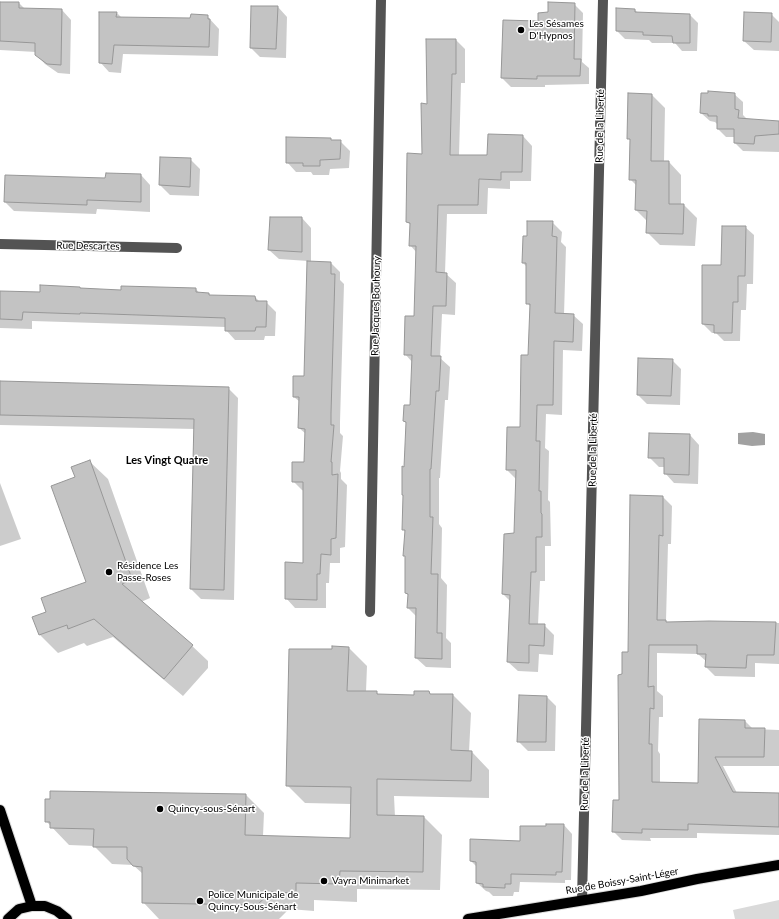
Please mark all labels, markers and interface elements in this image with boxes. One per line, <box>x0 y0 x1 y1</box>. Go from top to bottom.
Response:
place label: Les Sésames D'Hypnos <box>529 18 584 42</box>
marker: Les Sésames D'Hypnos <box>516 25 526 35</box>
street label: Rue de la Liberté <box>593 89 607 163</box>
street label: Rue Descartes <box>56 239 120 253</box>
street label: Rue Jacques Bouhoury <box>369 256 383 356</box>
street label: Rue de la Liberté <box>586 413 600 487</box>
district label: Les Vingt Quatre <box>126 453 208 467</box>
place label: Résidence Les Passe-Roses <box>117 560 178 584</box>
marker: Résidence Les Passe-Roses <box>104 567 114 577</box>
street label: Rue de la Liberté <box>578 737 592 811</box>
place label: Quincy-sous-Sénart <box>168 803 255 815</box>
marker: Quincy-sous-Sénart <box>155 804 165 814</box>
street label: Rue de Boissy-Saint-Léger <box>565 865 679 897</box>
place label: Vayra Minimarket <box>332 875 409 887</box>
marker: Vayra Minimarket <box>319 876 329 886</box>
place label: Police Municipale de Quincy-Sous-Sénart <box>208 889 298 912</box>
marker: Police Municipale de Quincy-Sous-Sénart <box>195 896 205 906</box>

